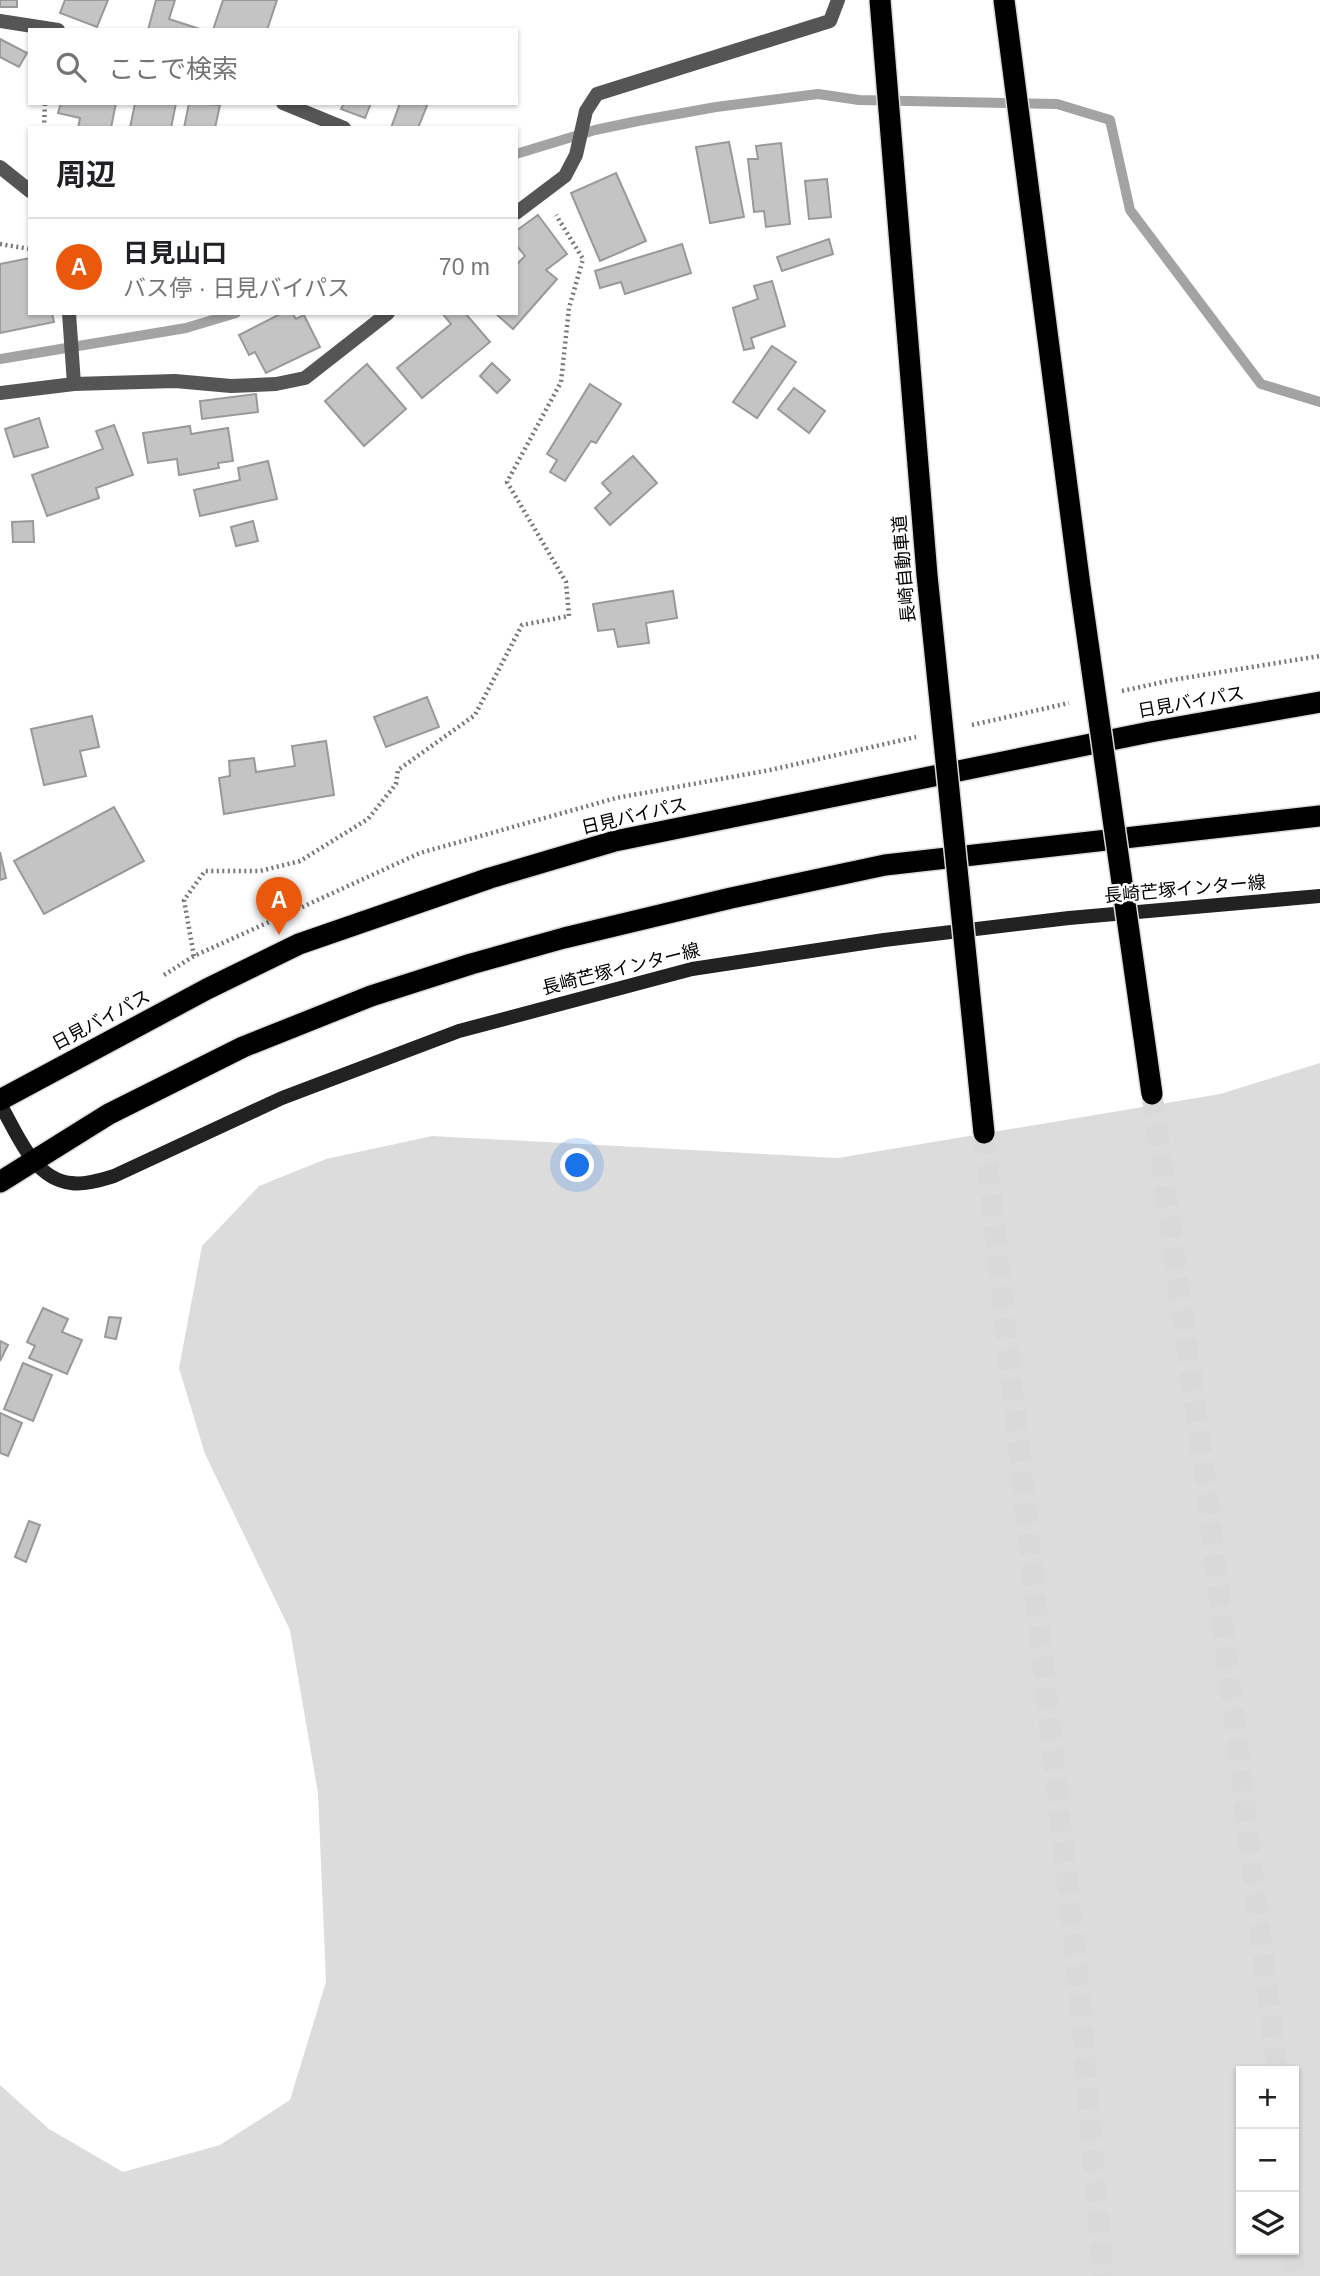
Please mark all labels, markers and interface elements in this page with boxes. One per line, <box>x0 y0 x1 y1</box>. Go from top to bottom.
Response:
search box <box>28 28 518 105</box>
icon: search <box>52 48 90 86</box>
text: ここで検索 <box>108 54 238 84</box>
text: 周辺 <box>56 158 116 191</box>
text: 日見山口 <box>123 238 227 268</box>
text: A <box>71 254 87 280</box>
text: 70 m <box>439 254 490 280</box>
text: バス停 · 日見バイパス <box>123 275 350 301</box>
street label: 長崎自動車道 <box>889 514 919 624</box>
street label: 日見バイパス <box>1136 683 1246 721</box>
street label: 日見バイパス <box>579 794 689 838</box>
street label: 長崎芒塚インター線 <box>1103 872 1267 906</box>
pin: A <box>256 877 302 935</box>
street label: 長崎芒塚インター線 <box>540 940 702 998</box>
street label: 日見バイパス <box>49 986 153 1054</box>
your location <box>560 1148 594 1182</box>
map controls <box>1236 2066 1299 2255</box>
button: + <box>1236 2066 1299 2129</box>
button: − <box>1236 2129 1299 2192</box>
button: layers <box>1236 2192 1299 2255</box>

